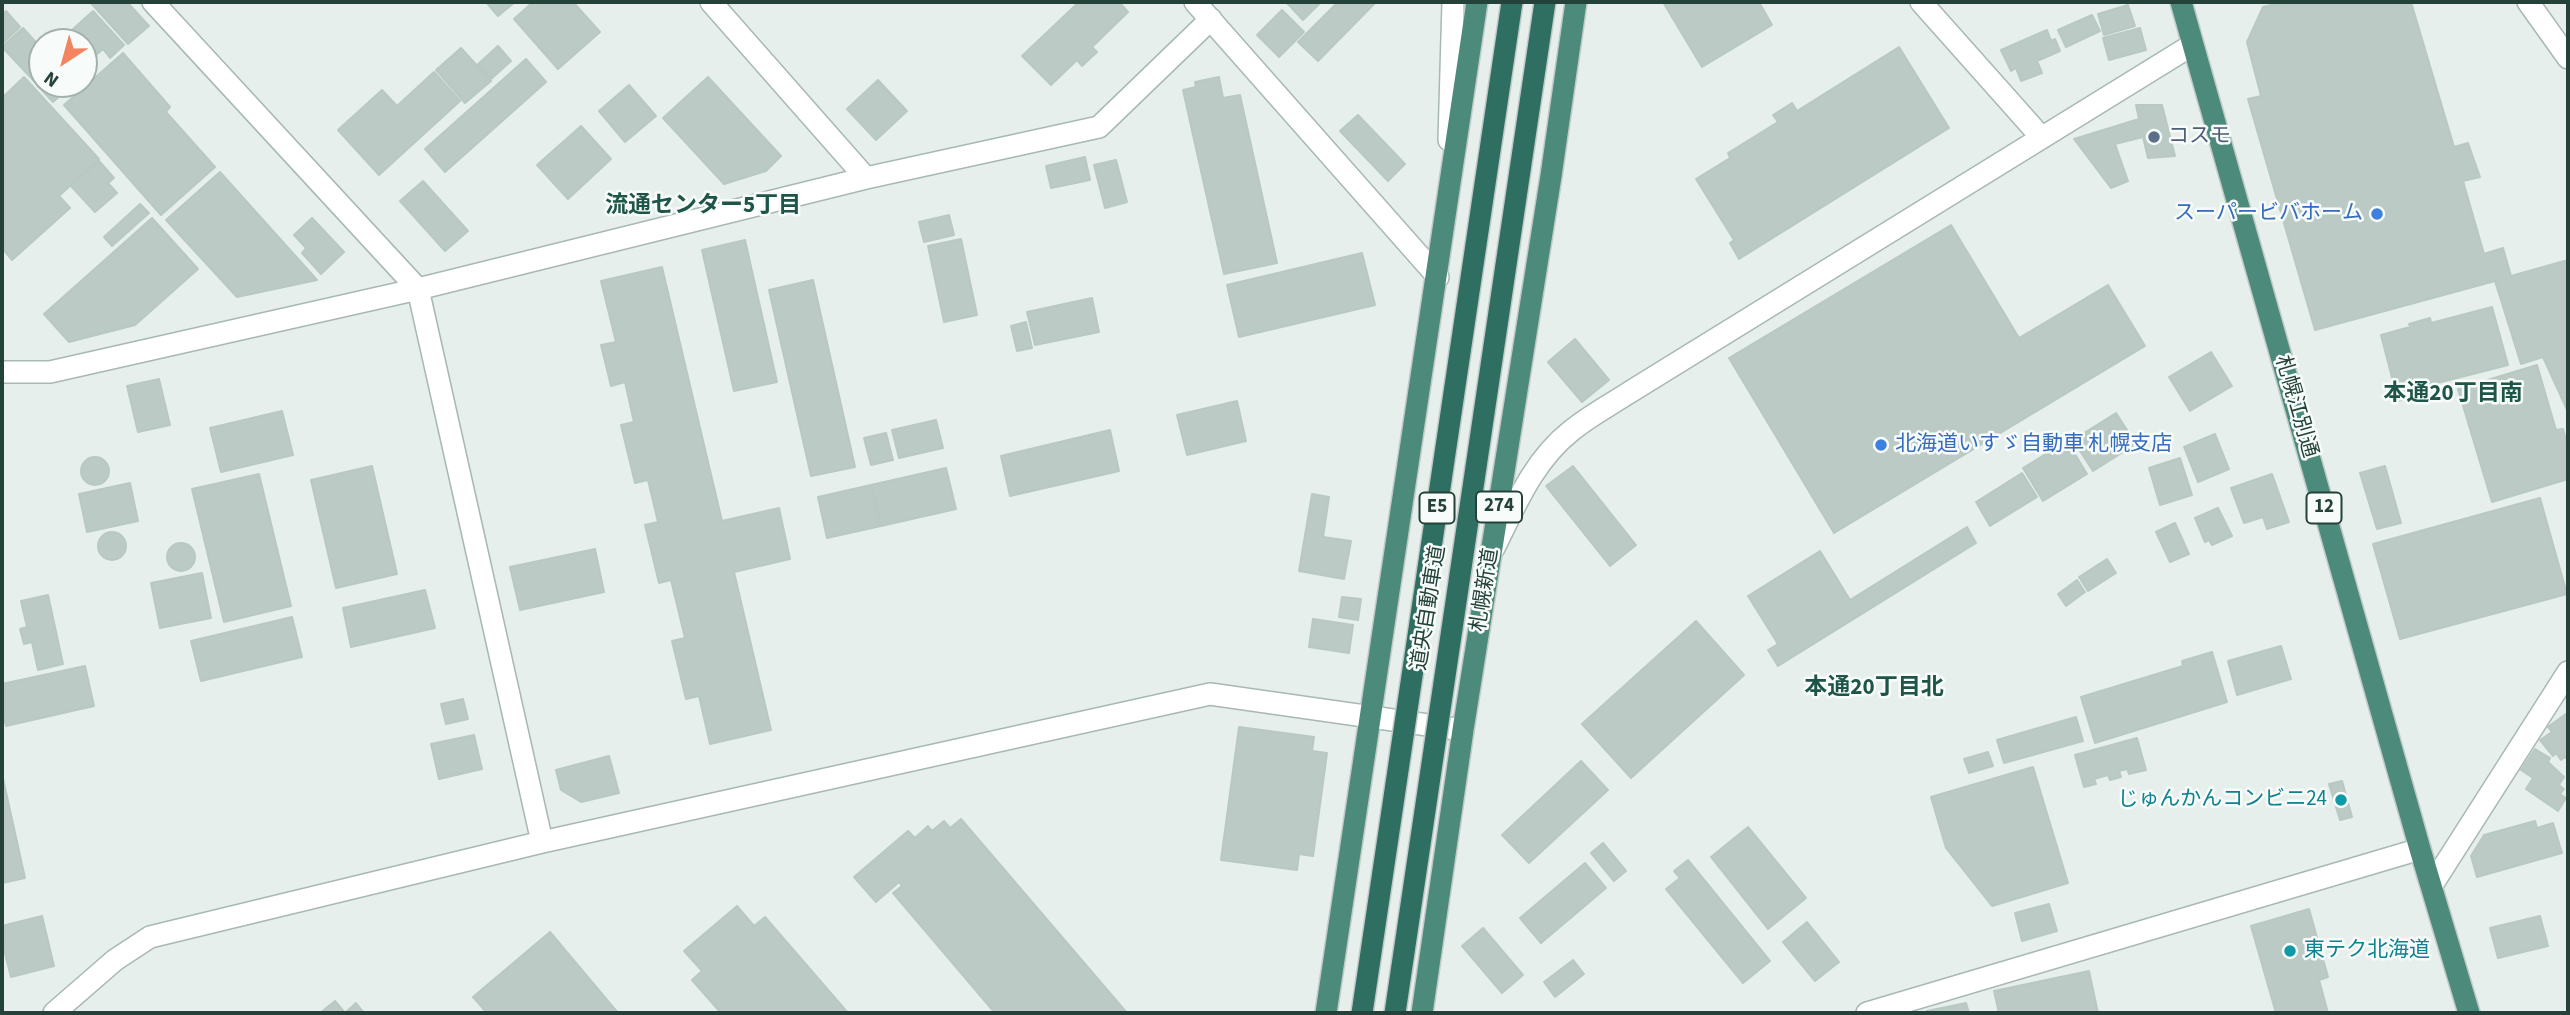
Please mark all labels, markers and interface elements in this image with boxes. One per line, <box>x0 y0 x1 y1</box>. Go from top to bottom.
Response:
north arrow <box>28 28 98 98</box>
text: N <box>38 64 65 93</box>
place label: コスモ <box>2168 124 2231 150</box>
marker: コスモ <box>2146 129 2162 145</box>
district label: 流通センター5丁目 <box>605 193 801 221</box>
place label: スーパービバホーム <box>2174 201 2363 227</box>
marker: スーパービバホーム <box>2369 206 2385 222</box>
street label: 札幌江別通 <box>2268 353 2322 461</box>
district label: 本通20丁目南 <box>2383 381 2523 409</box>
place label: 北海道いすゞ自動車 札幌支店 <box>1895 432 2172 458</box>
marker: 北海道いすゞ自動車 札幌支店 <box>1873 437 1889 453</box>
road number: E5 <box>1420 492 1454 524</box>
road number: 274 <box>1476 492 1522 522</box>
road number: 12 <box>2306 492 2342 524</box>
street label: 道央自動車道 <box>1408 544 1452 672</box>
street label: 札幌新道 <box>1467 547 1505 633</box>
district label: 本通20丁目北 <box>1804 675 1944 703</box>
place label: じゅんかんコンビニ24 <box>2117 787 2327 813</box>
marker: じゅんかんコンビニ24 <box>2333 792 2349 808</box>
place label: 東テク北海道 <box>2304 938 2430 964</box>
marker: 東テク北海道 <box>2282 943 2298 959</box>

